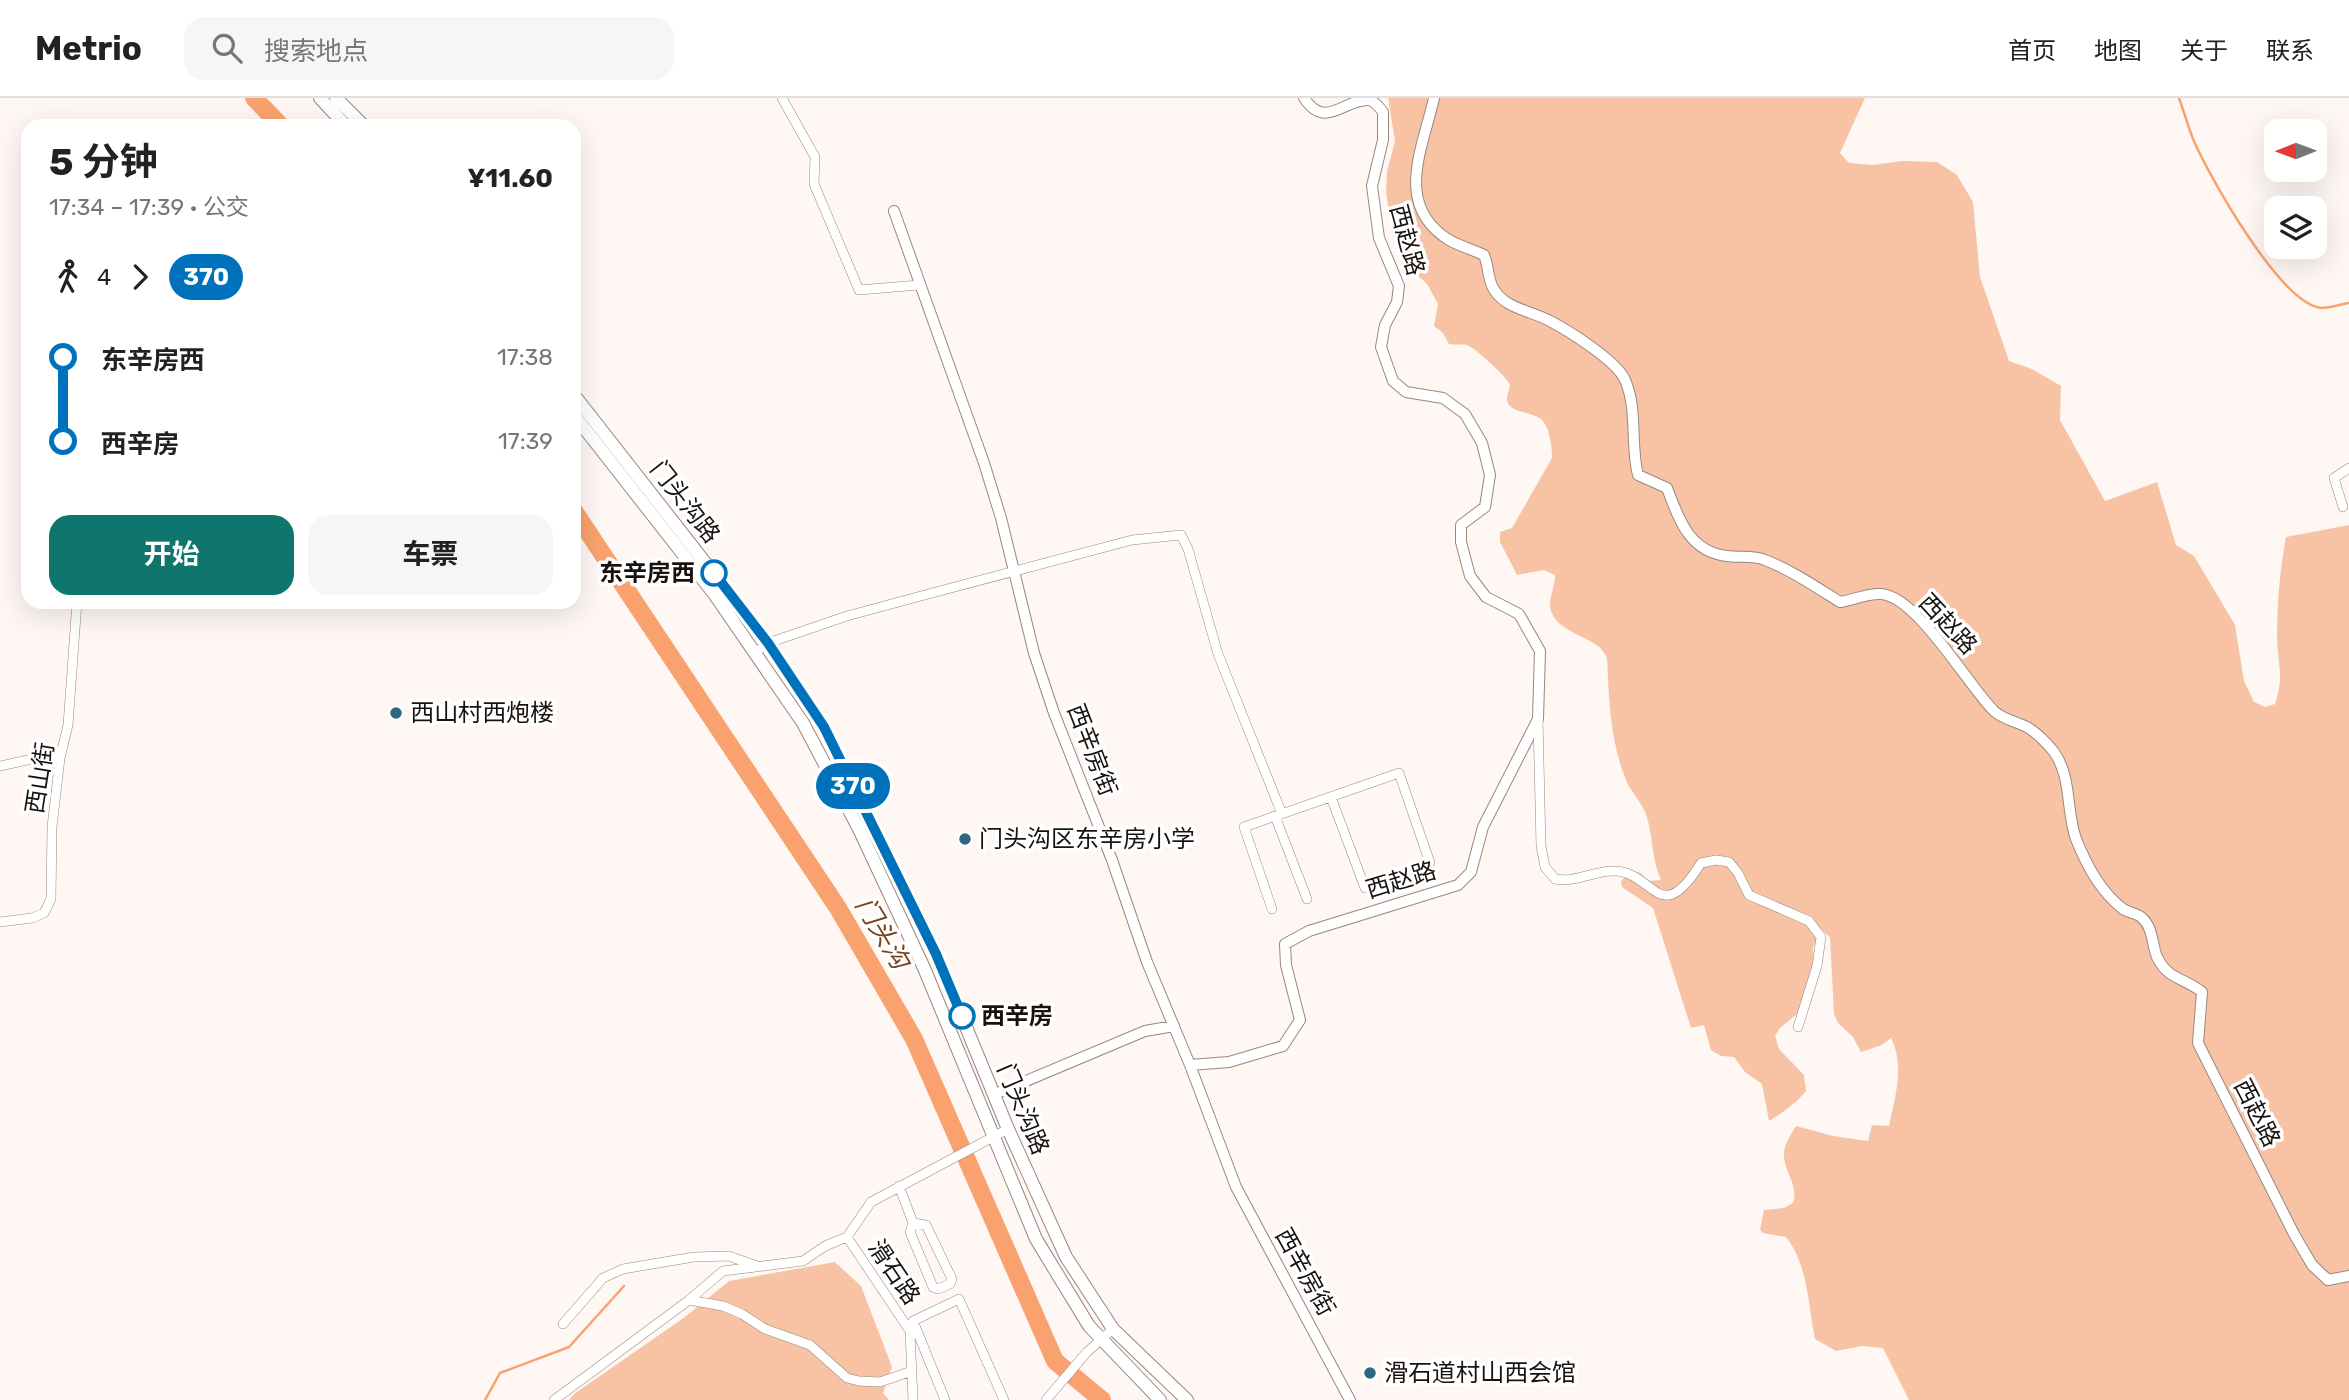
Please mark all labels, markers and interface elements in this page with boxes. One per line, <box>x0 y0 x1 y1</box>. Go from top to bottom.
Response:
search box <box>184 17 674 80</box>
text: Metrio <box>35 29 142 68</box>
icon: search <box>208 29 246 67</box>
text: 搜索地点 <box>264 36 368 67</box>
text: 首页 <box>2008 37 2056 65</box>
text: 地图 <box>2094 37 2142 65</box>
text: 关于 <box>2180 37 2228 65</box>
text: 联系 <box>2266 37 2314 65</box>
north arrow <box>2264 119 2328 182</box>
map controls <box>2264 119 2327 259</box>
text: 5 分钟 <box>49 139 158 185</box>
text: ¥11.60 <box>467 163 553 194</box>
text: 17:34 – 17:39 · 公交 <box>49 193 249 221</box>
button: layers <box>2264 196 2327 259</box>
street label: 西赵路 <box>1384 202 1430 278</box>
icon: walk <box>49 258 87 296</box>
icon: forward <box>121 258 159 296</box>
text: 4 <box>97 263 111 291</box>
text: 370 <box>183 263 229 291</box>
text: 17:38 <box>497 343 553 371</box>
text: 东辛房西 <box>101 345 205 376</box>
text: 17:39 <box>498 427 553 455</box>
text: 西辛房 <box>101 429 179 460</box>
street label: 门头沟路 <box>644 456 726 548</box>
button: 开始 <box>49 515 294 595</box>
button: 车票 <box>308 515 553 595</box>
place label: 东辛房西 <box>599 559 695 587</box>
marker: 东辛房西 <box>701 560 727 586</box>
street label: 西赵路 <box>1913 588 1983 660</box>
place label: 西山村西炮楼 <box>410 699 554 727</box>
street label: 西辛房街 <box>1062 700 1122 800</box>
marker: 西山村西炮楼 <box>388 705 404 721</box>
street label: 西山街 <box>21 740 59 816</box>
line badge: 370 <box>813 763 893 809</box>
text: 370 <box>830 772 876 800</box>
place label: 门头沟区东辛房小学 <box>979 825 1195 853</box>
marker: 门头沟区东辛房小学 <box>957 831 973 847</box>
street label: 西赵路 <box>1362 856 1440 904</box>
water label: 门头沟 <box>849 892 917 977</box>
place label: 西辛房 <box>981 1002 1053 1030</box>
marker: 西辛房 <box>949 1003 975 1029</box>
street label: 门头沟路 <box>991 1059 1055 1159</box>
street label: 西赵路 <box>2228 1075 2286 1151</box>
street label: 西辛房街 <box>1269 1223 1341 1321</box>
street label: 滑石路 <box>862 1234 926 1310</box>
place label: 滑石道村山西会馆 <box>1384 1359 1576 1387</box>
marker: 滑石道村山西会馆 <box>1362 1365 1378 1381</box>

